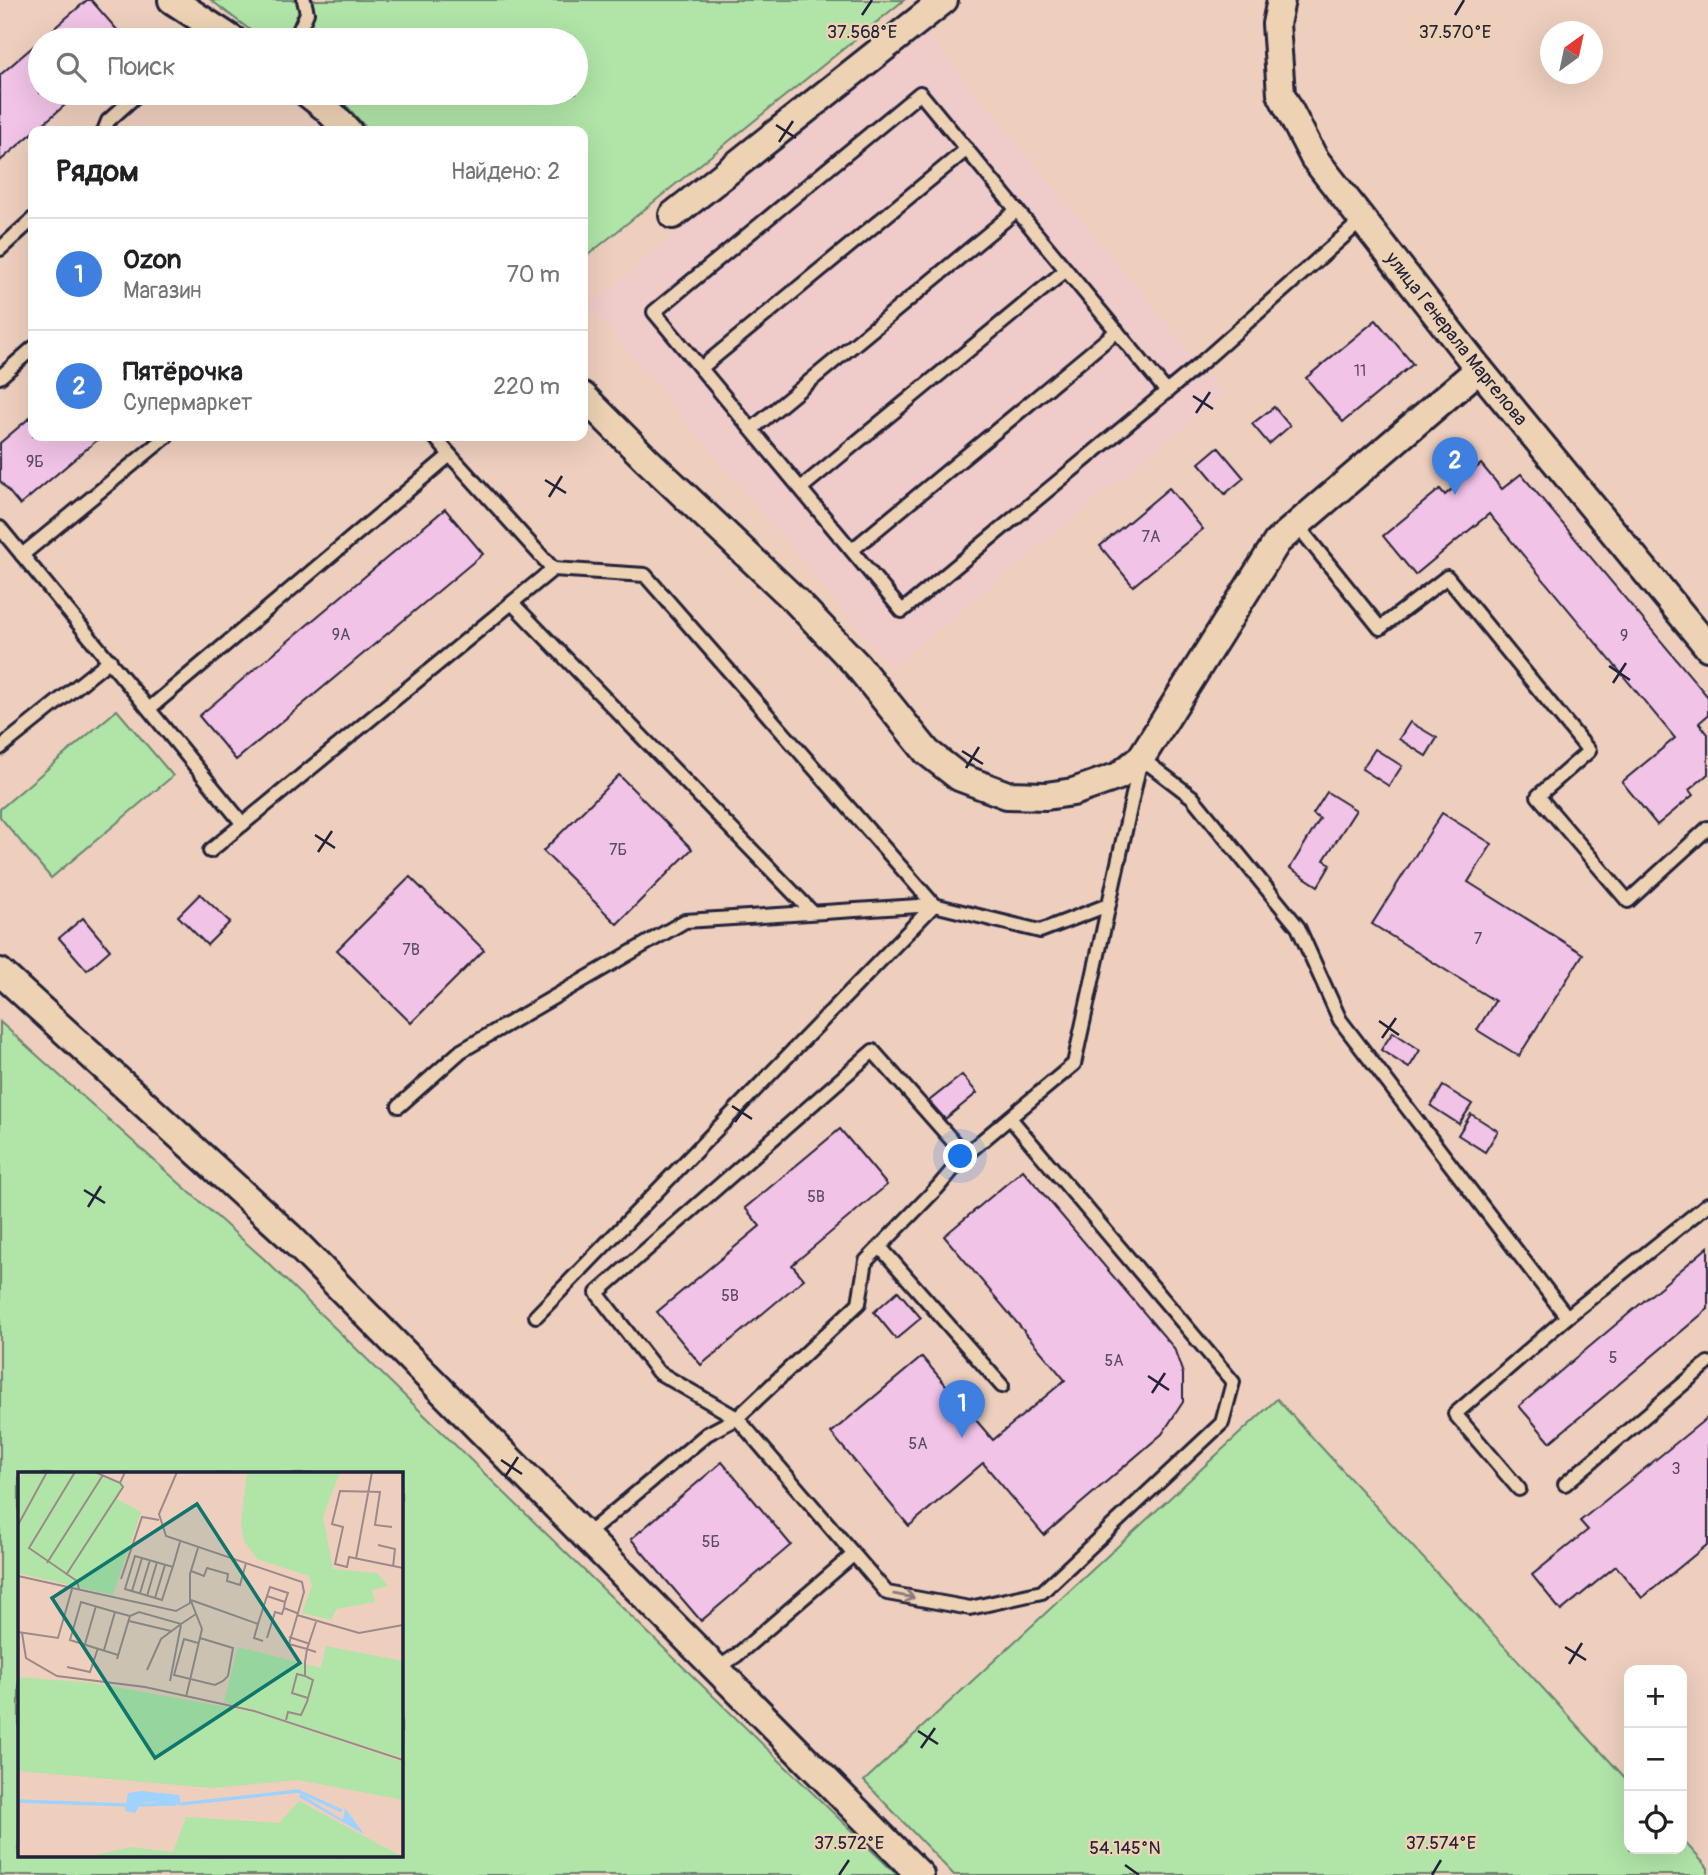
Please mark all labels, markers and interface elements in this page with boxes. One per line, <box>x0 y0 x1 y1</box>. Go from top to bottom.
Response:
text: 37.568°E <box>827 21 897 44</box>
text: 37.570°E <box>1419 21 1491 44</box>
north arrow <box>1540 21 1603 84</box>
search box <box>28 28 588 105</box>
icon: search <box>52 48 90 86</box>
text: Поиск <box>108 51 176 83</box>
text: Рядом <box>56 153 139 190</box>
text: Найдено: 2 <box>451 157 560 186</box>
text: Ozon <box>123 244 181 276</box>
street label: улица Генерала Маргелова <box>1379 246 1533 431</box>
text: 1 <box>75 260 84 289</box>
text: 70 m <box>507 260 560 289</box>
text: Магазин <box>123 276 202 305</box>
text: Пятёрочка <box>123 356 243 388</box>
house number: 11 <box>1354 361 1366 381</box>
text: 2 <box>73 372 85 401</box>
text: 220 m <box>493 372 560 401</box>
text: Супермаркет <box>123 388 252 417</box>
pin: 2 <box>1432 437 1478 495</box>
house number: 9Б <box>26 452 44 472</box>
house number: 7А <box>1142 527 1160 547</box>
house number: 9А <box>332 625 350 645</box>
house number: 9 <box>1620 626 1628 646</box>
house number: 7Б <box>609 840 627 860</box>
house number: 7 <box>1474 929 1483 949</box>
house number: 7В <box>402 940 420 960</box>
your location <box>943 1139 977 1173</box>
house number: 5В <box>807 1187 825 1207</box>
house number: 5В <box>721 1286 739 1306</box>
house number: 5 <box>1609 1348 1617 1368</box>
house number: 5А <box>1104 1351 1124 1371</box>
pin: 1 <box>939 1380 985 1438</box>
house number: 5А <box>908 1434 928 1454</box>
house number: 3 <box>1672 1459 1681 1479</box>
inset map <box>18 1472 402 1857</box>
house number: 5Б <box>702 1532 720 1552</box>
one-way arrow <box>892 1590 915 1603</box>
map controls <box>1624 1665 1687 1854</box>
button: + <box>1624 1665 1687 1728</box>
button: − <box>1624 1728 1687 1791</box>
button: locate <box>1624 1791 1687 1854</box>
text: 37.572°E <box>814 1832 884 1855</box>
text: 37.574°E <box>1406 1832 1476 1855</box>
text: 54.145°N <box>1089 1837 1161 1860</box>

